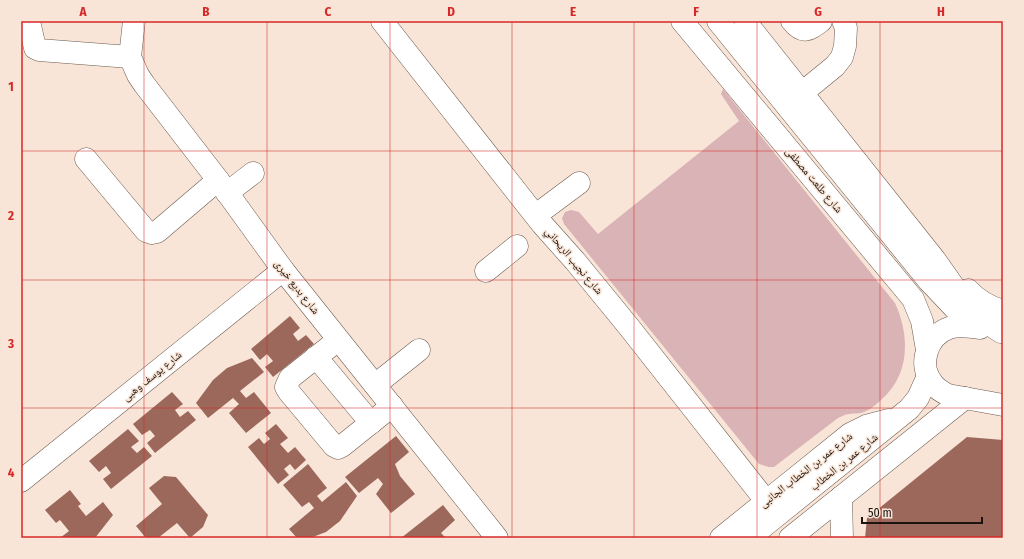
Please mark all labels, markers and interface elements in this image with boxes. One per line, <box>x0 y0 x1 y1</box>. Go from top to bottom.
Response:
text: A <box>78 4 87 19</box>
text: B <box>202 4 210 19</box>
text: C <box>325 4 332 19</box>
text: D <box>447 4 455 19</box>
text: E <box>570 4 576 19</box>
text: F <box>693 4 699 19</box>
text: G <box>814 4 822 19</box>
text: H <box>937 4 945 19</box>
text: 1 <box>8 79 14 94</box>
street label: شارع طلعت مصطفى <box>783 144 845 216</box>
text: 2 <box>7 208 14 223</box>
street label: شارع نجيب الريحاني <box>541 225 606 298</box>
street label: شارع بديع خيرى <box>272 257 322 317</box>
text: 3 <box>7 336 14 351</box>
street label: شارع يوسف وهبى <box>120 348 184 404</box>
street label: شارع عمر بن الخطاب الجانبى <box>757 430 855 510</box>
street label: شارع عمر بن الخطاب <box>808 431 880 493</box>
text: 4 <box>8 465 15 480</box>
scale bar <box>862 499 982 525</box>
text: 50 m <box>868 506 892 520</box>

